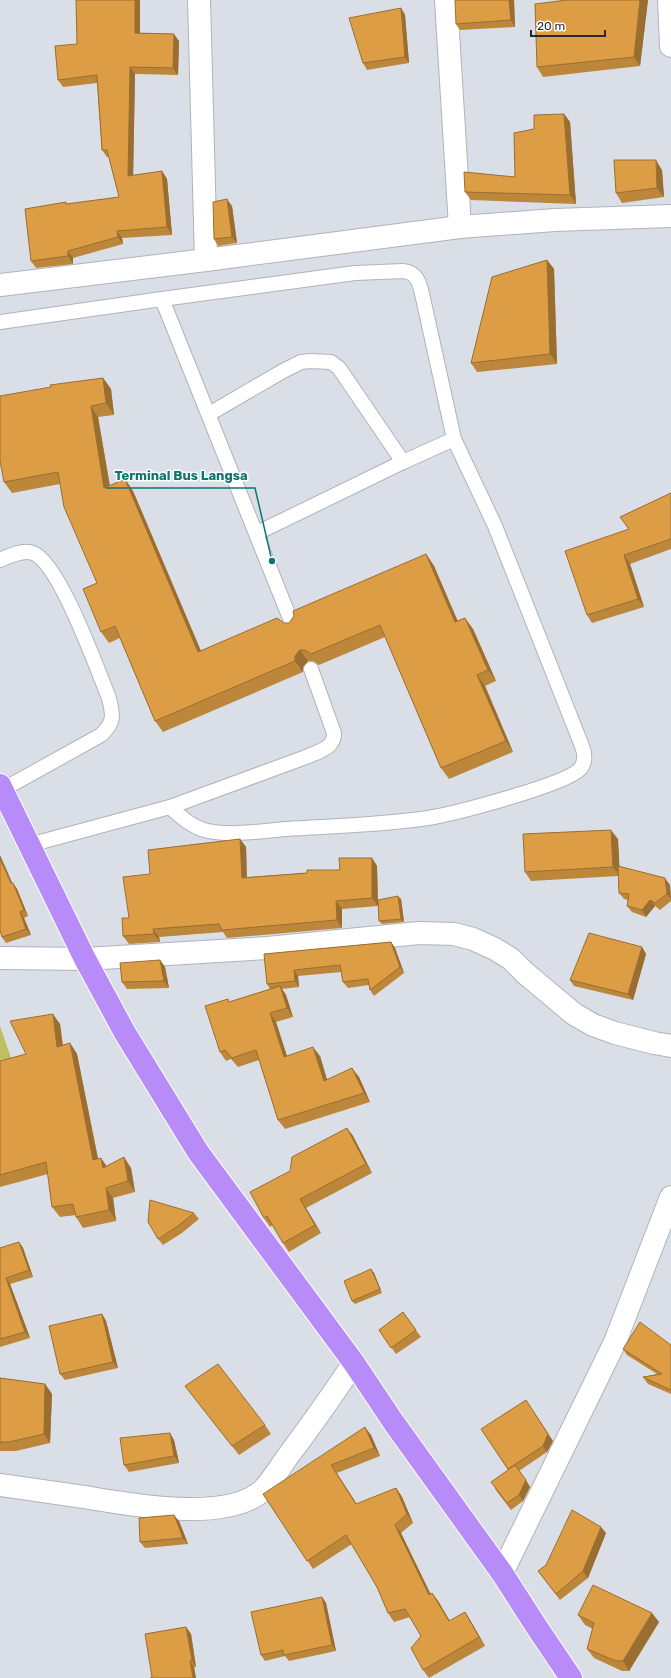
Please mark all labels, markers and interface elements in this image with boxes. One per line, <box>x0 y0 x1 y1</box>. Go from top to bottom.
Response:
scale bar <box>531 12 605 38</box>
text: 20 m <box>537 19 565 33</box>
callout: Terminal Bus Langsa <box>106 463 255 488</box>
text: Terminal Bus Langsa <box>114 468 248 483</box>

